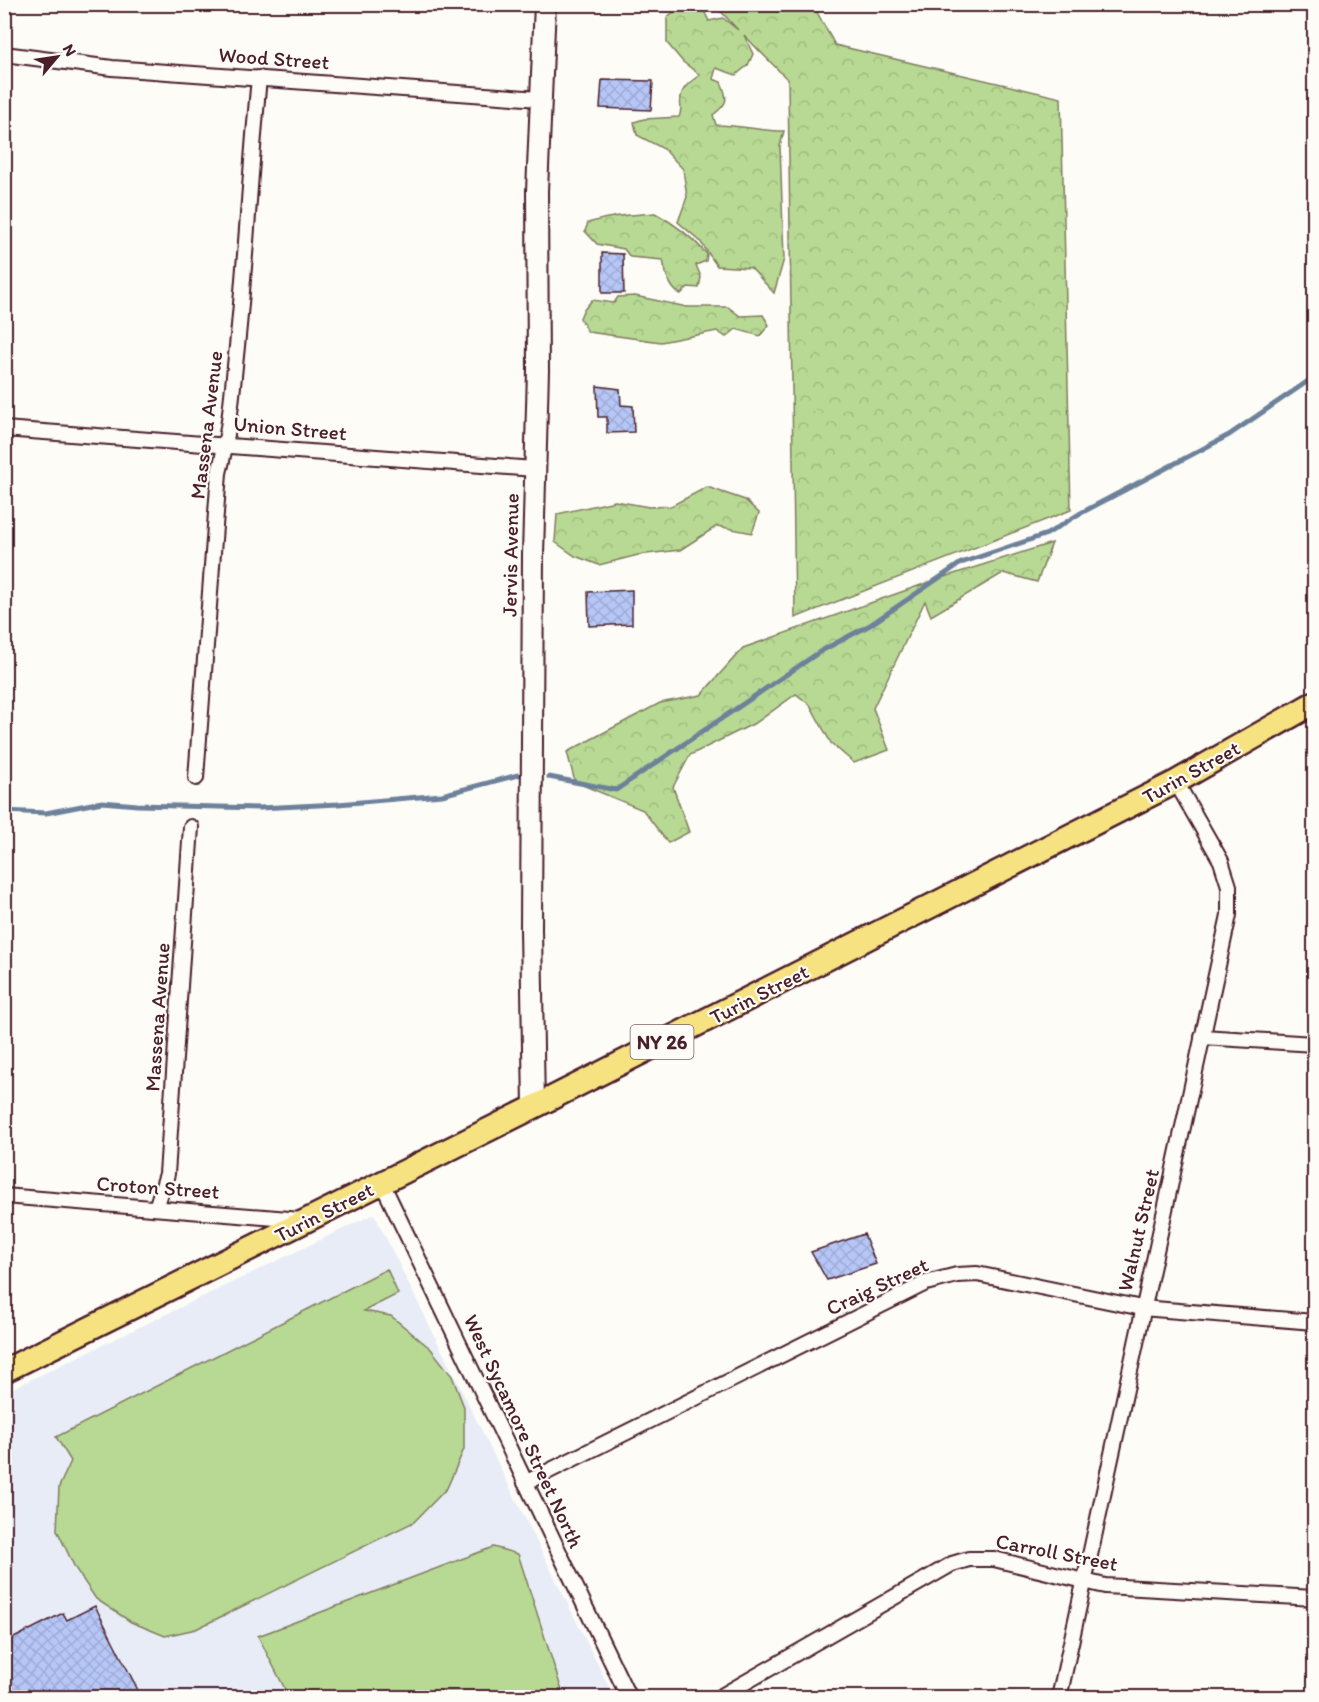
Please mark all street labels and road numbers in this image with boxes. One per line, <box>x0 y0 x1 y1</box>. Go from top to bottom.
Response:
street label: Wood Street <box>218 42 330 74</box>
street label: Massena Avenue <box>184 349 228 501</box>
street label: Union Street <box>232 411 348 445</box>
street label: Jervis Avenue <box>496 493 524 617</box>
street label: Turin Street <box>1138 735 1244 809</box>
street label: Massena Avenue <box>139 942 175 1092</box>
street label: Turin Street <box>705 958 813 1030</box>
road number: NY 26 <box>630 1025 694 1059</box>
street label: Walnut Street <box>1112 1166 1164 1294</box>
street label: Croton Street <box>96 1170 220 1204</box>
street label: Turin Street <box>270 1176 378 1248</box>
street label: Craig Street <box>822 1251 932 1320</box>
street label: West Sycamore Street North <box>459 1310 589 1552</box>
street label: Carroll Street <box>994 1528 1120 1576</box>

